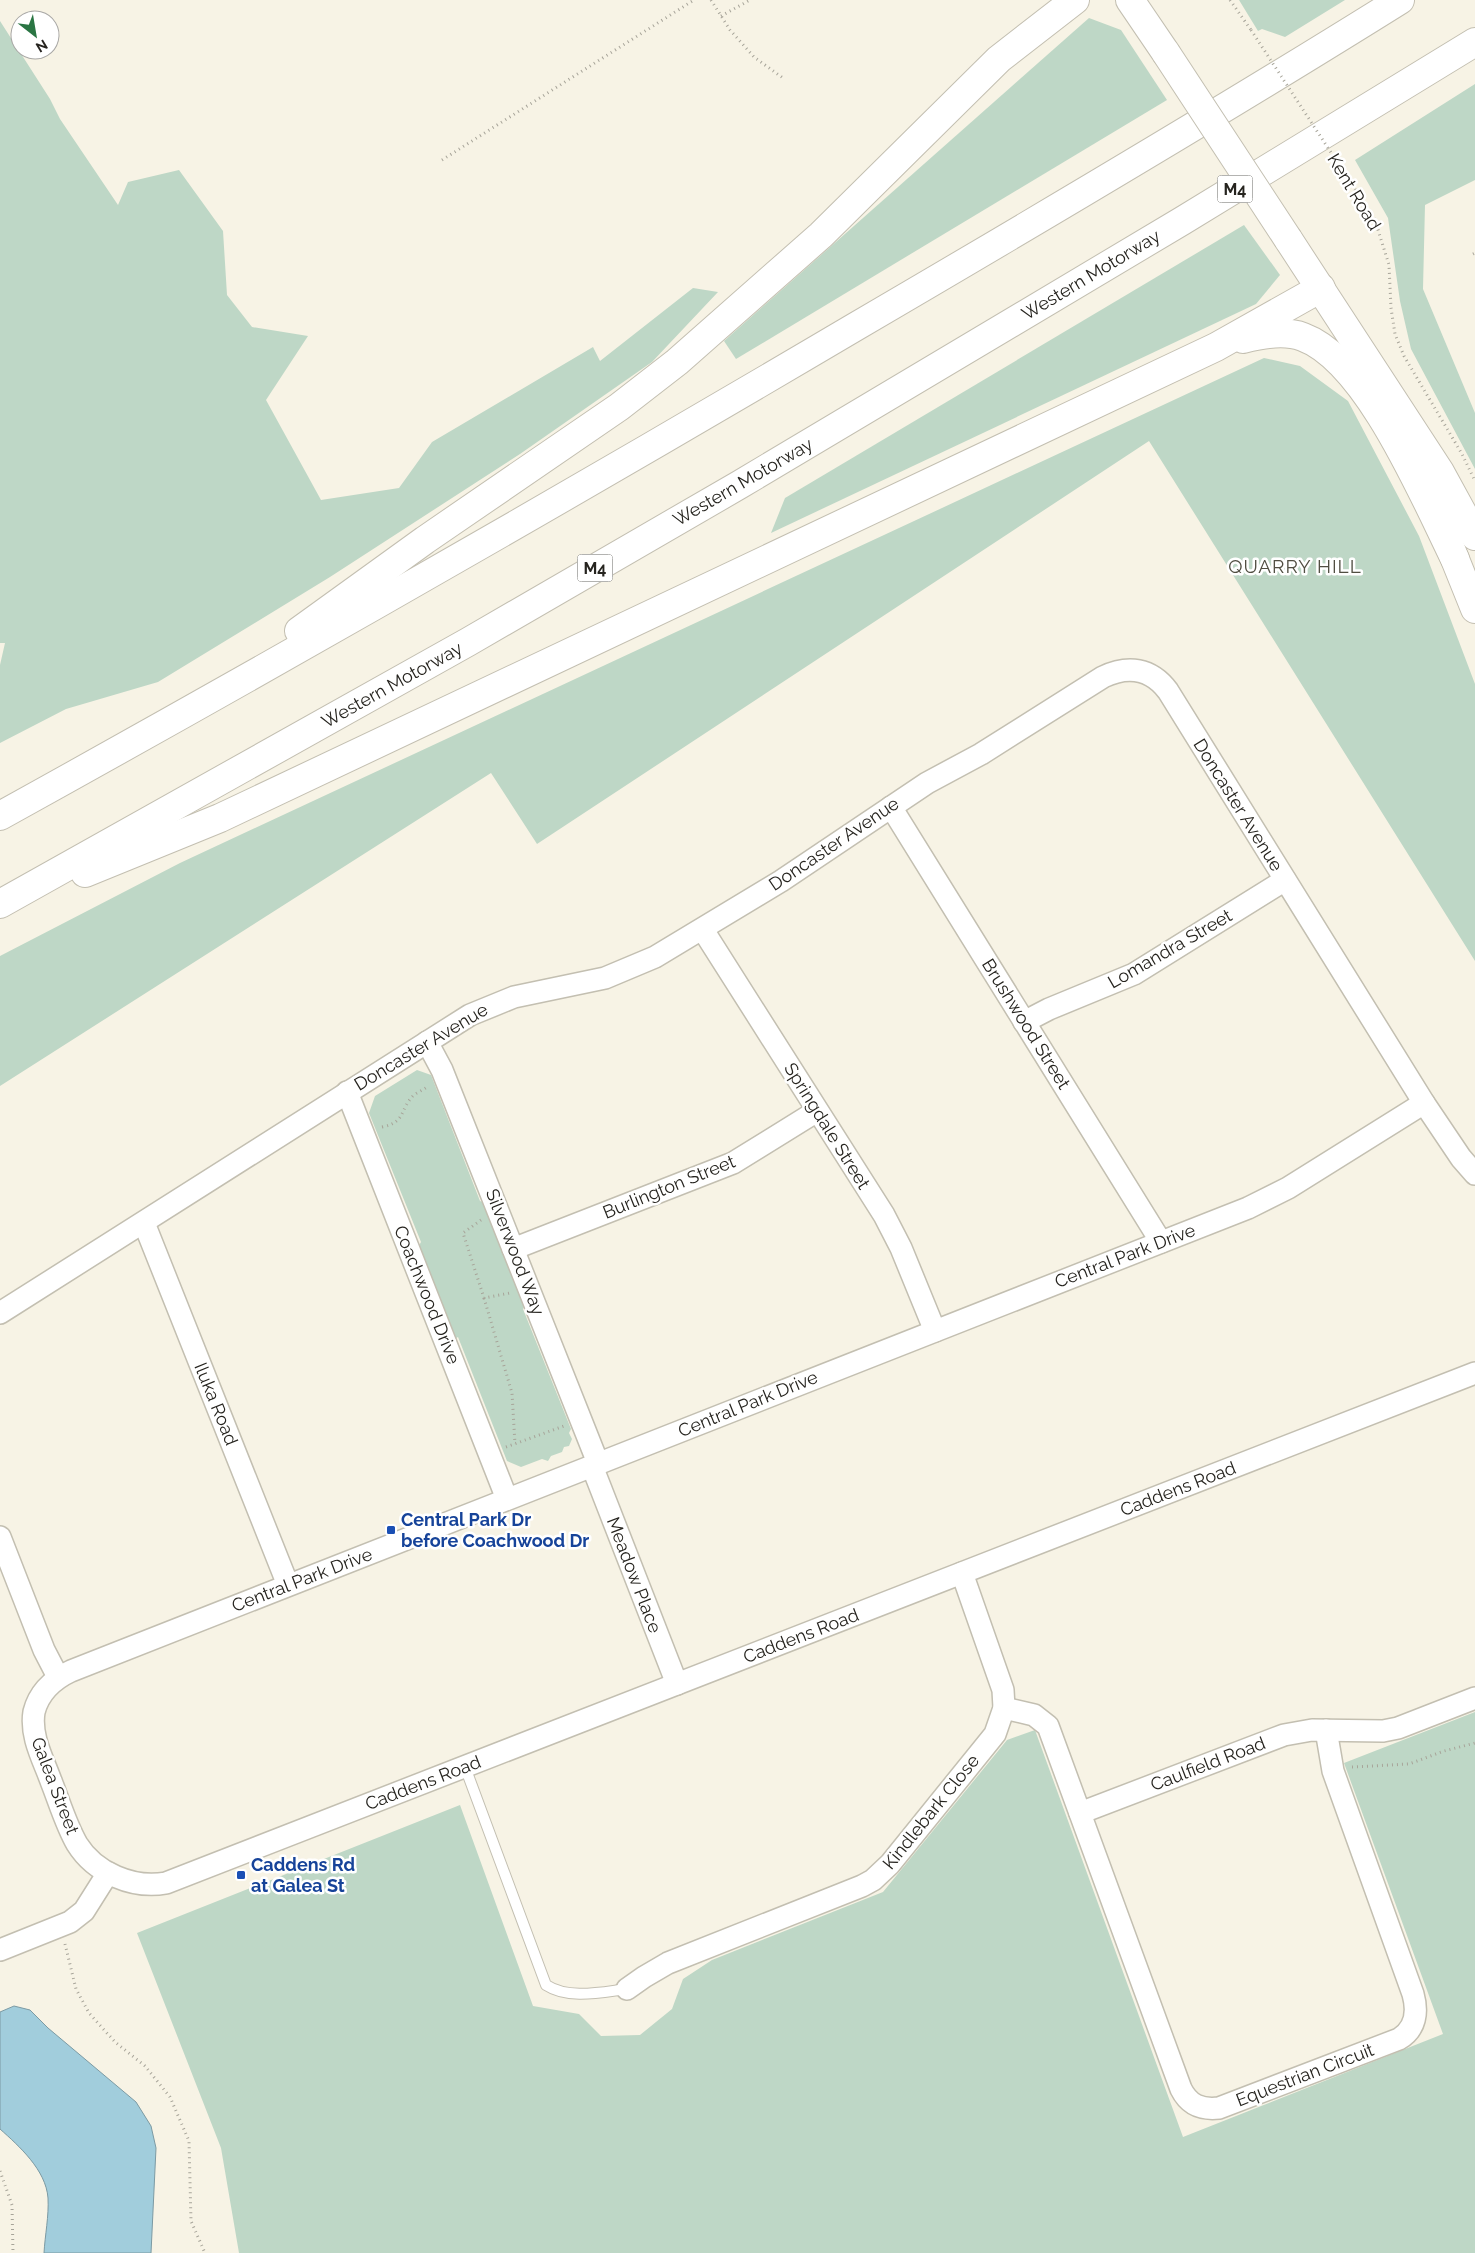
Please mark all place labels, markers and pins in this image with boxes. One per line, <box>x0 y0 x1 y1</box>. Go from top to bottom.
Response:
place label: Central Park Dr before Coachwood Dr <box>401 1509 589 1551</box>
marker: Central Park Dr before Coachwood Dr <box>385 1524 397 1536</box>
place label: Caddens Rd at Galea St <box>251 1854 355 1896</box>
marker: Caddens Rd at Galea St <box>235 1869 247 1881</box>

